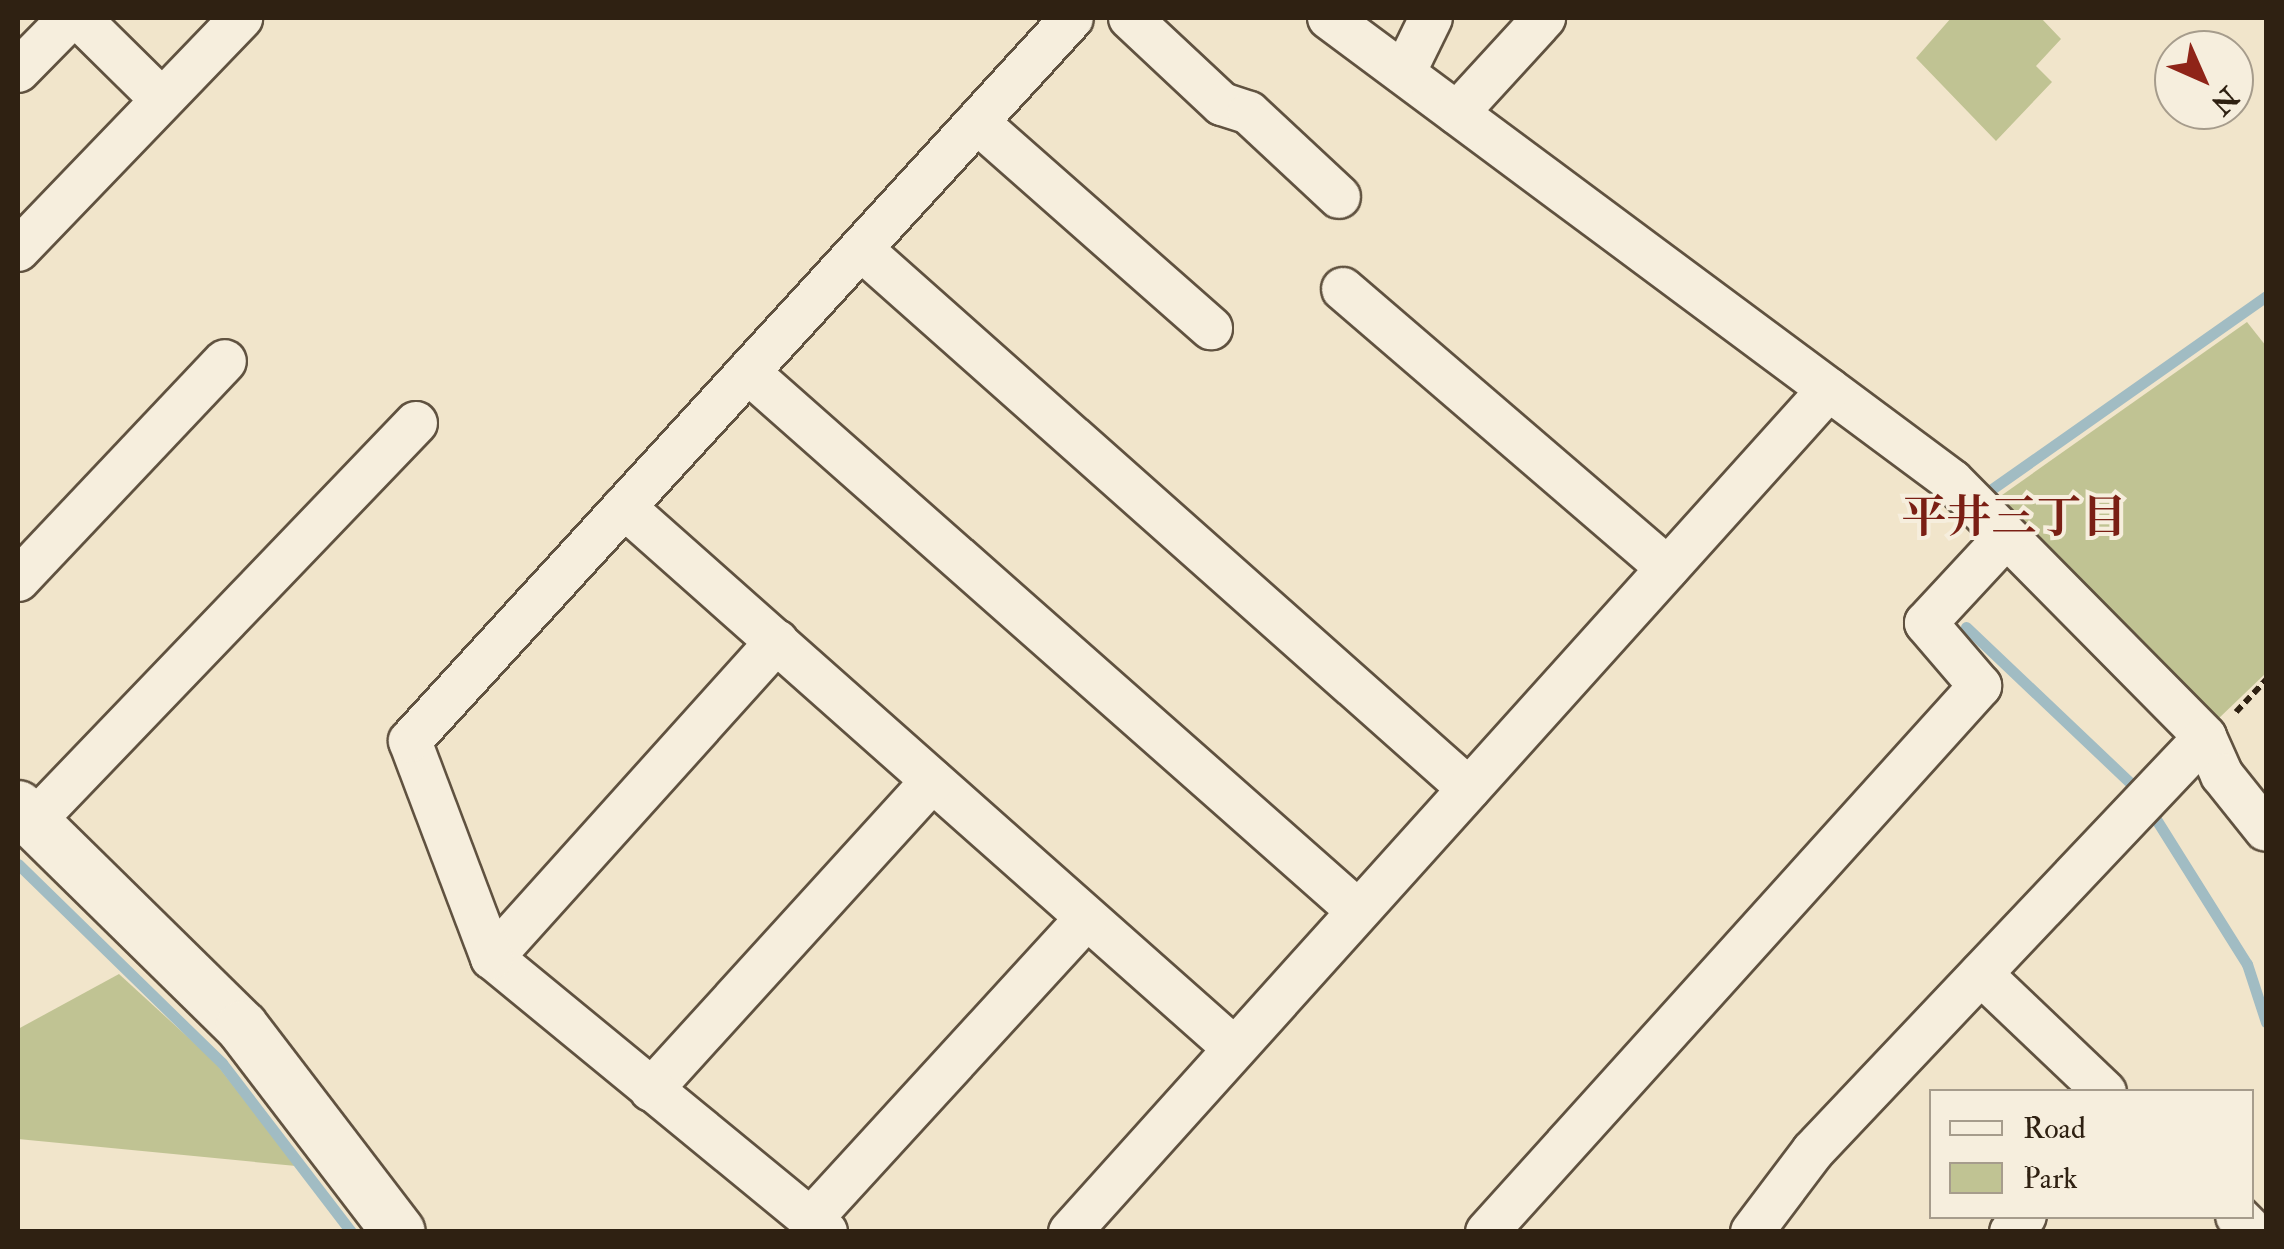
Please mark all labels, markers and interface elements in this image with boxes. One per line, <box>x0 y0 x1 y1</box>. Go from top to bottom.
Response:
north arrow <box>2154 30 2254 130</box>
text: N <box>2203 79 2245 121</box>
district label: 平井三丁目 <box>1902 492 2126 546</box>
legend <box>1929 1089 2254 1219</box>
text: Road <box>2023 1110 2086 1147</box>
text: Park <box>2023 1160 2078 1197</box>

